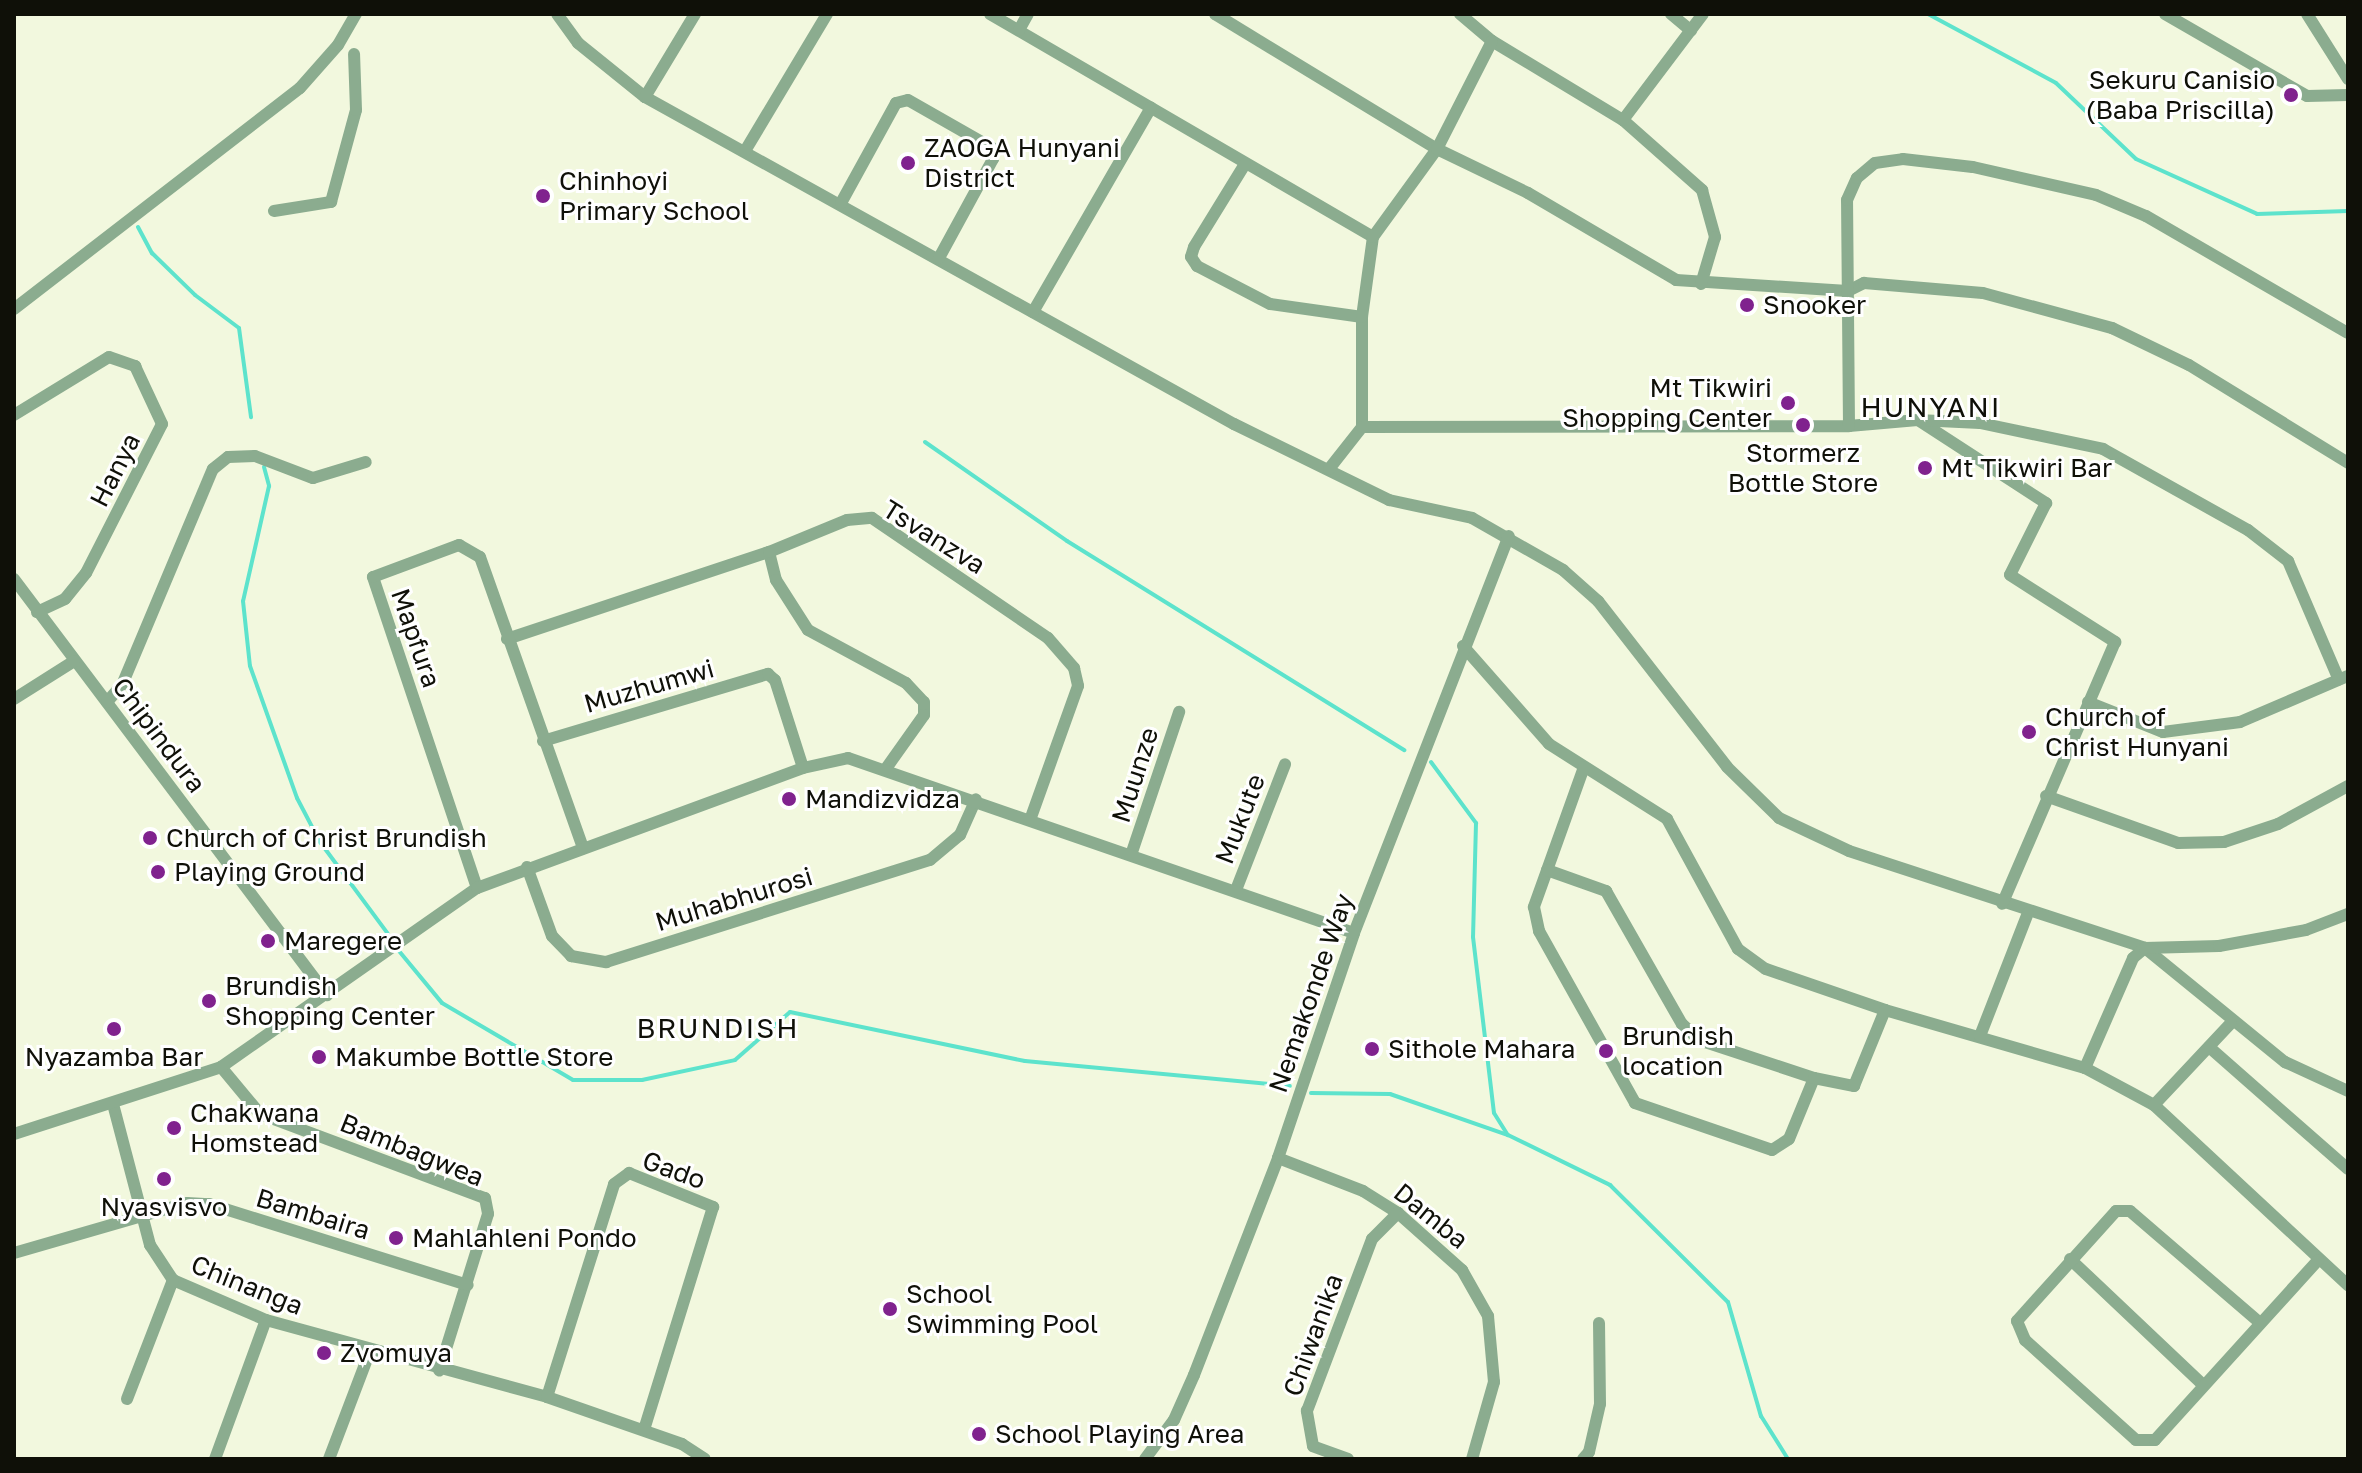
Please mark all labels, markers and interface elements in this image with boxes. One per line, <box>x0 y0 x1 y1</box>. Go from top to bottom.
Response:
place label: Sekuru Canisio (Baba Priscilla) <box>2086 64 2275 126</box>
marker: Sekuru Canisio (Baba Priscilla) <box>2282 86 2300 104</box>
place label: ZAOGA Hunyani District <box>924 132 1120 194</box>
marker: ZAOGA Hunyani District <box>899 154 917 172</box>
place label: Chinhoyi Primary School <box>559 165 749 226</box>
marker: Chinhoyi Primary School <box>534 187 552 205</box>
place label: Snooker <box>1763 289 1866 321</box>
marker: Snooker <box>1738 296 1756 314</box>
place label: Mt Tikwiri Shopping Center <box>1562 372 1772 434</box>
district label: HUNYANI <box>1861 390 2001 424</box>
marker: Mt Tikwiri Shopping Center <box>1779 394 1797 412</box>
marker: Stormerz Bottle Store <box>1794 416 1812 434</box>
street label: Hanya <box>83 428 147 512</box>
place label: Stormerz Bottle Store <box>1728 437 1878 498</box>
place label: Mt Tikwiri Bar <box>1941 452 2112 484</box>
marker: Mt Tikwiri Bar <box>1916 459 1934 477</box>
street label: Tsvanzva <box>877 493 991 581</box>
street label: Mapfura <box>385 584 447 692</box>
street label: Muzhumwi <box>580 653 718 719</box>
street label: Chipindura <box>106 671 212 799</box>
place label: Church of Christ Hunyani <box>2045 701 2229 762</box>
marker: Church of Christ Hunyani <box>2020 723 2038 741</box>
street label: Muunze <box>1105 724 1165 826</box>
street label: Mukute <box>1209 770 1271 868</box>
place label: Mandizvidza <box>805 783 960 815</box>
marker: Mandizvidza <box>780 790 798 808</box>
place label: Church of Christ Brundish <box>166 822 487 854</box>
marker: Church of Christ Brundish <box>141 829 159 847</box>
place label: Playing Ground <box>174 856 365 888</box>
street label: Muhabhurosi <box>652 860 816 938</box>
marker: Playing Ground <box>149 863 167 881</box>
street label: Nemakonde Way <box>1262 889 1360 1097</box>
place label: Maregere <box>284 925 402 957</box>
marker: Maregere <box>259 932 277 950</box>
place label: Brundish Shopping Center <box>225 970 435 1032</box>
marker: Brundish Shopping Center <box>200 992 218 1010</box>
district label: BRUNDISH <box>637 1011 799 1045</box>
marker: Nyazamba Bar <box>105 1020 123 1038</box>
place label: Brundish location <box>1622 1020 1734 1082</box>
place label: Sithole Mahara <box>1388 1033 1576 1065</box>
marker: Sithole Mahara <box>1363 1040 1381 1058</box>
place label: Nyazamba Bar <box>25 1041 203 1073</box>
place label: Makumbe Bottle Store <box>335 1041 613 1073</box>
marker: Brundish location <box>1597 1042 1615 1060</box>
marker: Makumbe Bottle Store <box>310 1048 328 1066</box>
place label: Chakwana Homstead <box>190 1097 319 1158</box>
street label: Bambagwea <box>336 1107 488 1193</box>
marker: Chakwana Homstead <box>165 1119 183 1137</box>
street label: Gado <box>638 1144 710 1196</box>
marker: Nyasvisvo <box>155 1170 173 1188</box>
street label: Damba <box>1388 1177 1474 1255</box>
street label: Bambaira <box>252 1182 374 1246</box>
place label: Nyasvisvo <box>101 1191 227 1223</box>
place label: Mahlahleni Pondo <box>412 1222 637 1254</box>
marker: Mahlahleni Pondo <box>387 1229 405 1247</box>
street label: Chinanga <box>186 1248 308 1322</box>
street label: Chiwanika <box>1276 1270 1350 1400</box>
place label: School Swimming Pool <box>906 1278 1098 1340</box>
marker: School Swimming Pool <box>881 1300 899 1318</box>
place label: Zvomuya <box>340 1337 452 1369</box>
marker: Zvomuya <box>315 1344 333 1362</box>
place label: School Playing Area <box>995 1418 1244 1450</box>
marker: School Playing Area <box>970 1425 988 1443</box>

